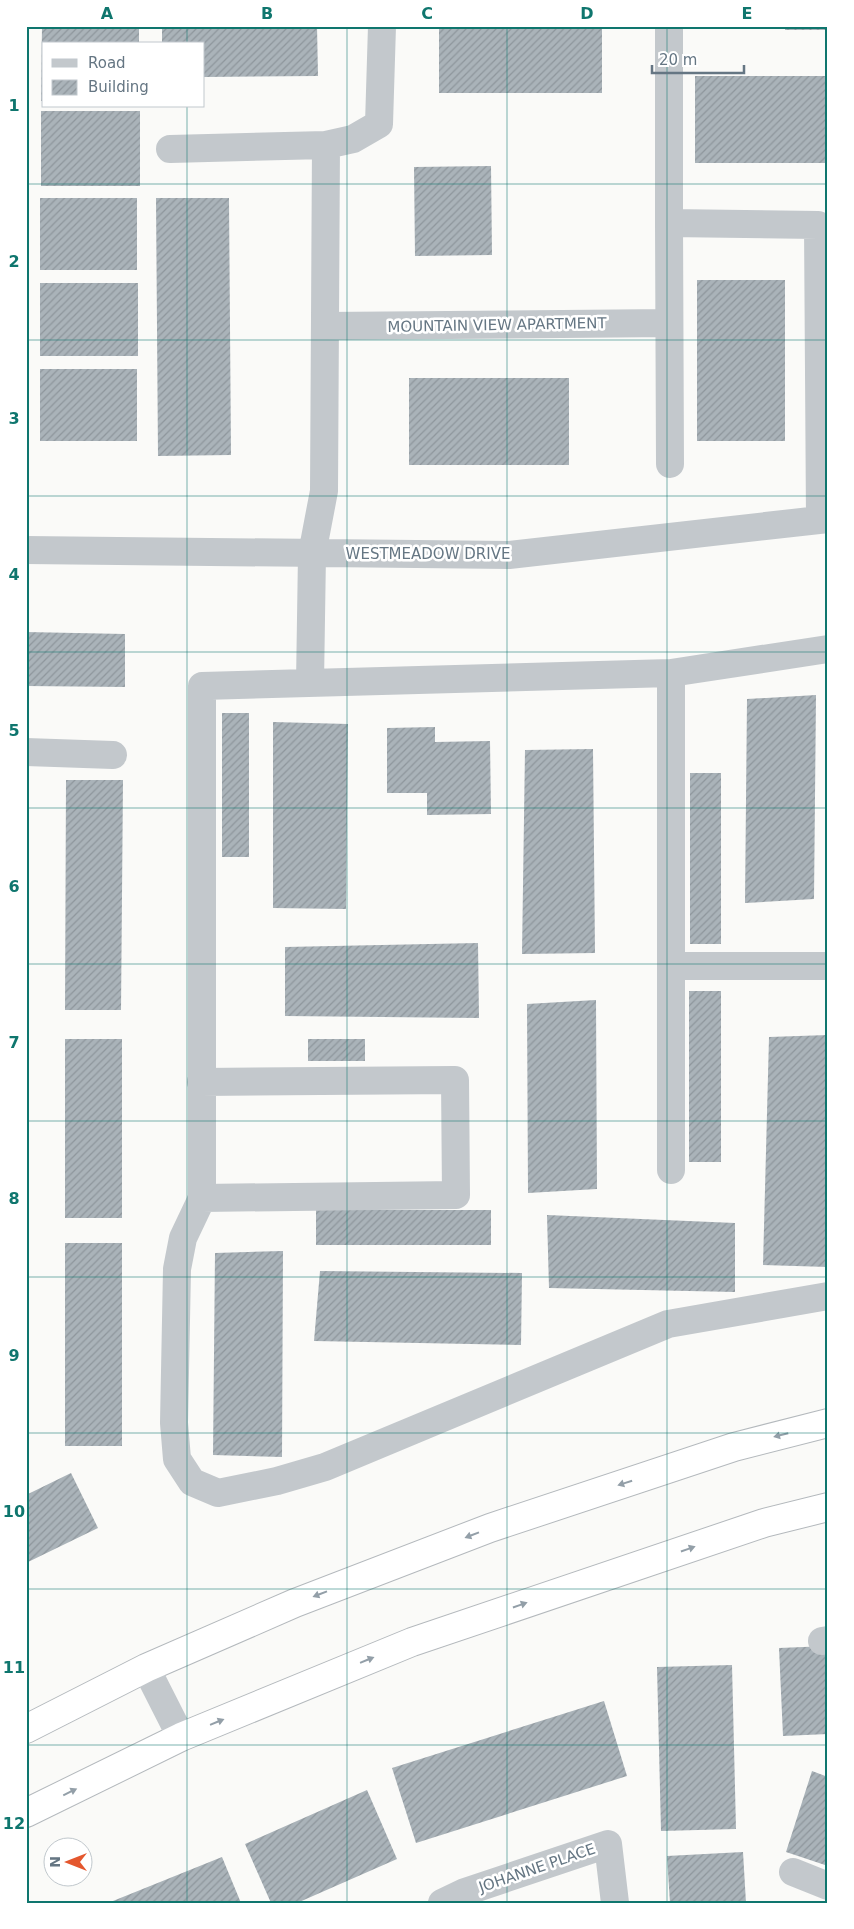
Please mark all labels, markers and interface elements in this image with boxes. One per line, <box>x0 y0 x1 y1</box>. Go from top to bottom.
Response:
text: A <box>101 4 114 23</box>
text: B <box>261 4 273 23</box>
text: C <box>421 4 433 23</box>
text: D <box>580 4 594 23</box>
text: E <box>742 4 752 23</box>
legend <box>42 42 205 108</box>
scale bar <box>652 42 744 74</box>
text: 20 m <box>659 51 697 69</box>
text: Road <box>88 54 126 72</box>
text: Building <box>88 78 149 96</box>
text: 1 <box>8 96 20 115</box>
text: 2 <box>8 252 20 271</box>
street label: MOUNTAIN VIEW APARTMENT <box>387 314 608 336</box>
text: 3 <box>8 409 20 428</box>
street label: WESTMEADOW DRIVE <box>346 545 510 563</box>
text: 4 <box>8 565 20 584</box>
text: 5 <box>8 721 20 740</box>
text: 6 <box>8 877 20 896</box>
text: 7 <box>8 1033 20 1052</box>
text: 8 <box>8 1189 20 1208</box>
text: 9 <box>8 1346 20 1365</box>
one-way arrow <box>773 1431 788 1439</box>
one-way arrow <box>618 1480 633 1487</box>
text: 10 <box>3 1502 25 1521</box>
one-way arrow <box>464 1532 479 1539</box>
one-way arrow <box>681 1545 696 1553</box>
one-way arrow <box>312 1590 327 1598</box>
one-way arrow <box>513 1601 528 1609</box>
one-way arrow <box>360 1656 375 1664</box>
text: 11 <box>3 1658 25 1677</box>
one-way arrow <box>210 1718 224 1726</box>
one-way arrow <box>63 1788 77 1796</box>
text: 12 <box>3 1814 25 1833</box>
north arrow <box>42 1836 92 1886</box>
street label: JOHANNE PLACE <box>475 1840 598 1897</box>
text: N <box>47 1856 63 1868</box>

